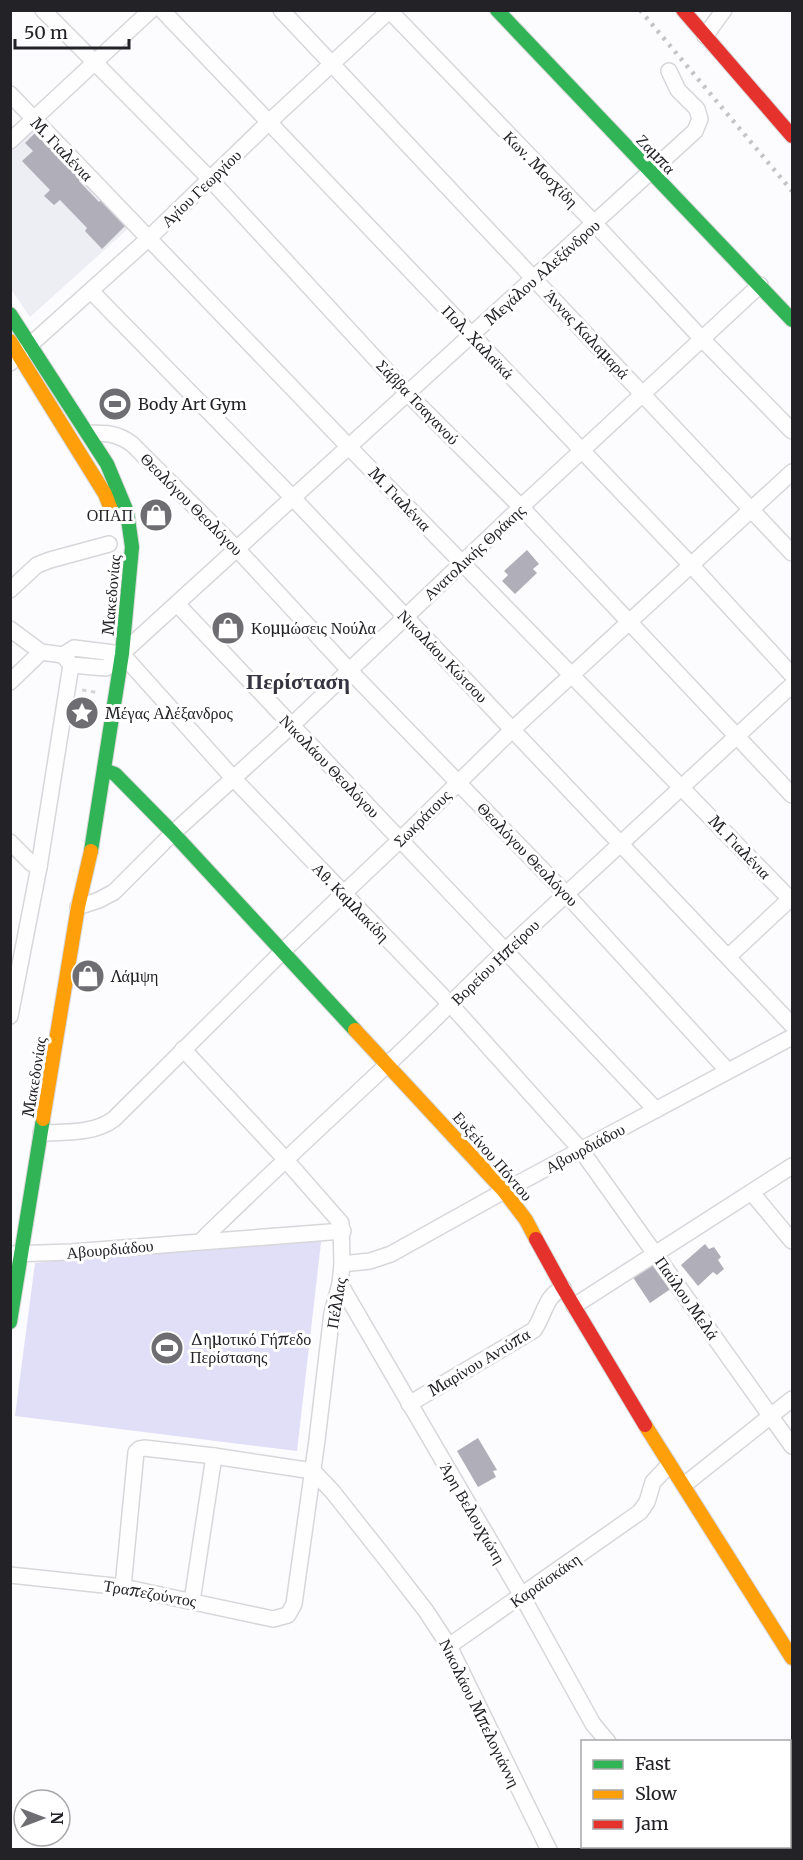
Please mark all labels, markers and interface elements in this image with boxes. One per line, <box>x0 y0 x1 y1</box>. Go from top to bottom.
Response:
scale bar <box>15 12 129 50</box>
text: 50 m <box>24 21 68 44</box>
street label: Μ. Γιαλένια <box>27 113 98 186</box>
street label: Κων. Μοσχίδη <box>499 127 583 211</box>
street label: Ζαμπα <box>632 130 680 178</box>
street label: Αγίου Γεωργίου <box>157 145 245 231</box>
street label: Μεγάλου Αλεξάνδρου <box>480 215 604 329</box>
street label: Άννας Καλαμαρά <box>540 285 634 383</box>
street label: Πολ. Χαλαϊκά <box>438 301 519 384</box>
street label: Σάββα Τσαγανού <box>372 355 464 449</box>
sports icon: Body Art Gym <box>97 386 133 422</box>
place label: Body Art Gym <box>138 394 247 414</box>
street label: Θεολόγου Θεολόγου <box>137 449 248 560</box>
street label: Μ. Γιαλένια <box>365 463 436 536</box>
shop icon: ΟΠΑΠ <box>138 497 174 533</box>
street label: Ανατολικής Θράκης <box>419 499 529 604</box>
place label: ΟΠΑΠ <box>87 505 133 525</box>
street label: Μακεδονίας <box>98 553 125 636</box>
street label: Νικολάου Κώτσου <box>394 605 492 707</box>
shop icon: Κομμώσεις Νούλα <box>210 610 246 646</box>
place label: Κομμώσεις Νούλα <box>251 618 377 638</box>
district label: Περίσταση <box>246 667 350 695</box>
place icon: Μέγας Αλέξανδρος <box>64 695 100 731</box>
place label: Μέγας Αλέξανδρος <box>105 703 233 723</box>
street label: Νικολάου Θεολόγου <box>276 710 384 822</box>
street label: Σωκράτους <box>389 785 455 851</box>
street label: Θεολόγου Θεολόγου <box>473 798 583 910</box>
street label: Μ. Γιαλένια <box>705 811 776 884</box>
street label: Αθ. Καμλακίδη <box>308 858 394 946</box>
street label: Βορείου Ηπείρου <box>447 915 543 1009</box>
shop icon: Λάμψη <box>70 958 106 994</box>
place label: Λάμψη <box>110 966 158 986</box>
street label: Μακεδονίας <box>18 1035 50 1118</box>
street label: Ευξείνου Πόντου <box>449 1107 537 1205</box>
street label: Αβουρδιάδου <box>542 1119 628 1177</box>
street label: Αβουρδιάδου <box>66 1235 154 1263</box>
street label: Παύλου Μελά <box>651 1252 723 1344</box>
street label: Πέλλας <box>322 1275 350 1330</box>
street label: Μαρίνου Αντύπα <box>425 1323 534 1400</box>
place label: Δημοτικό Γήπεδο Περίστασης <box>190 1329 311 1367</box>
sports icon: Δημοτικό Γήπεδο Περίστασης <box>149 1330 185 1366</box>
street label: Άρη Βελουχιώτη <box>436 1459 510 1567</box>
street label: Καραϊσκάκη <box>506 1548 584 1612</box>
street label: Τραπεζούντος <box>102 1575 199 1611</box>
street label: Νικολάου Μπελογιάννη <box>435 1635 525 1791</box>
legend <box>581 1740 791 1848</box>
text: Fast <box>635 1752 671 1775</box>
text: Slow <box>635 1782 678 1805</box>
north arrow <box>12 1788 72 1848</box>
text: N <box>47 1812 67 1825</box>
text: Jam <box>634 1812 669 1835</box>

